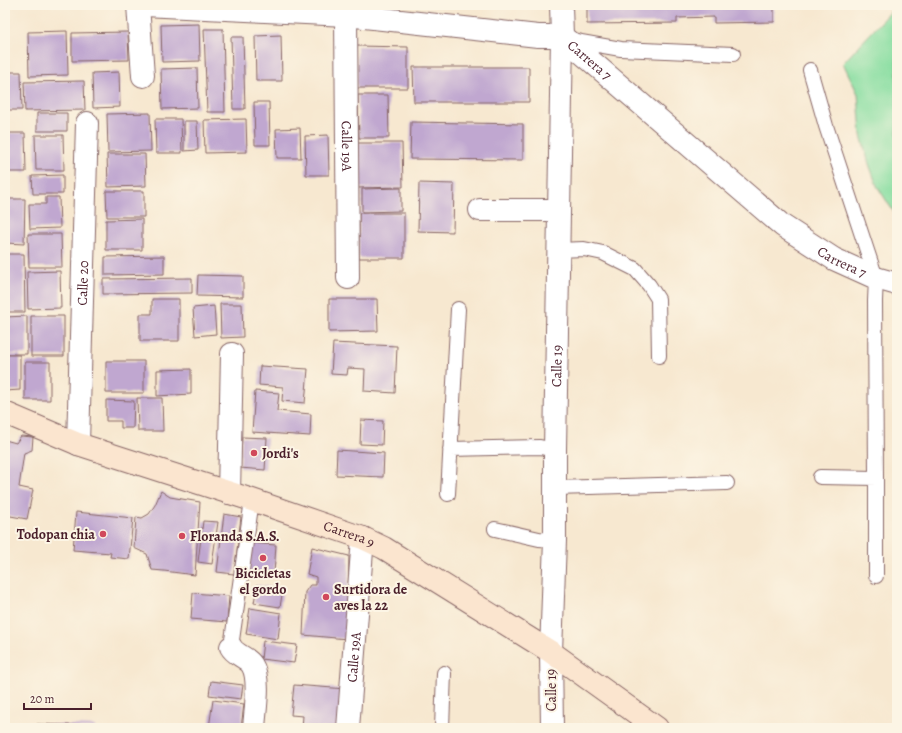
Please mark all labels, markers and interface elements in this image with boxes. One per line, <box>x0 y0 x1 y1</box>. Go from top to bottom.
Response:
street label: Carrera 7 <box>563 36 616 85</box>
street label: Calle 19A <box>337 121 356 172</box>
street label: Carrera 7 <box>814 242 869 282</box>
street label: Calle 20 <box>73 260 93 306</box>
street label: Calle 19 <box>547 345 567 387</box>
place label: Jordi's <box>262 444 299 463</box>
marker: Jordi's <box>249 448 259 458</box>
street label: Carrera 9 <box>321 516 378 552</box>
place label: Todopan chia <box>17 525 95 544</box>
place label: Floranda S.A.S. <box>190 527 280 546</box>
marker: Todopan chia <box>98 529 108 539</box>
marker: Floranda S.A.S. <box>177 531 187 541</box>
marker: Bicicletas el gordo <box>258 553 268 563</box>
place label: Bicicletas el gordo <box>235 564 291 599</box>
place label: Surtidora de aves la 22 <box>334 580 408 615</box>
marker: Surtidora de aves la 22 <box>321 592 331 602</box>
street label: Calle 19A <box>343 630 366 683</box>
street label: Calle 19 <box>542 669 561 711</box>
scale bar <box>24 685 91 711</box>
text: 20 m <box>30 691 54 707</box>

